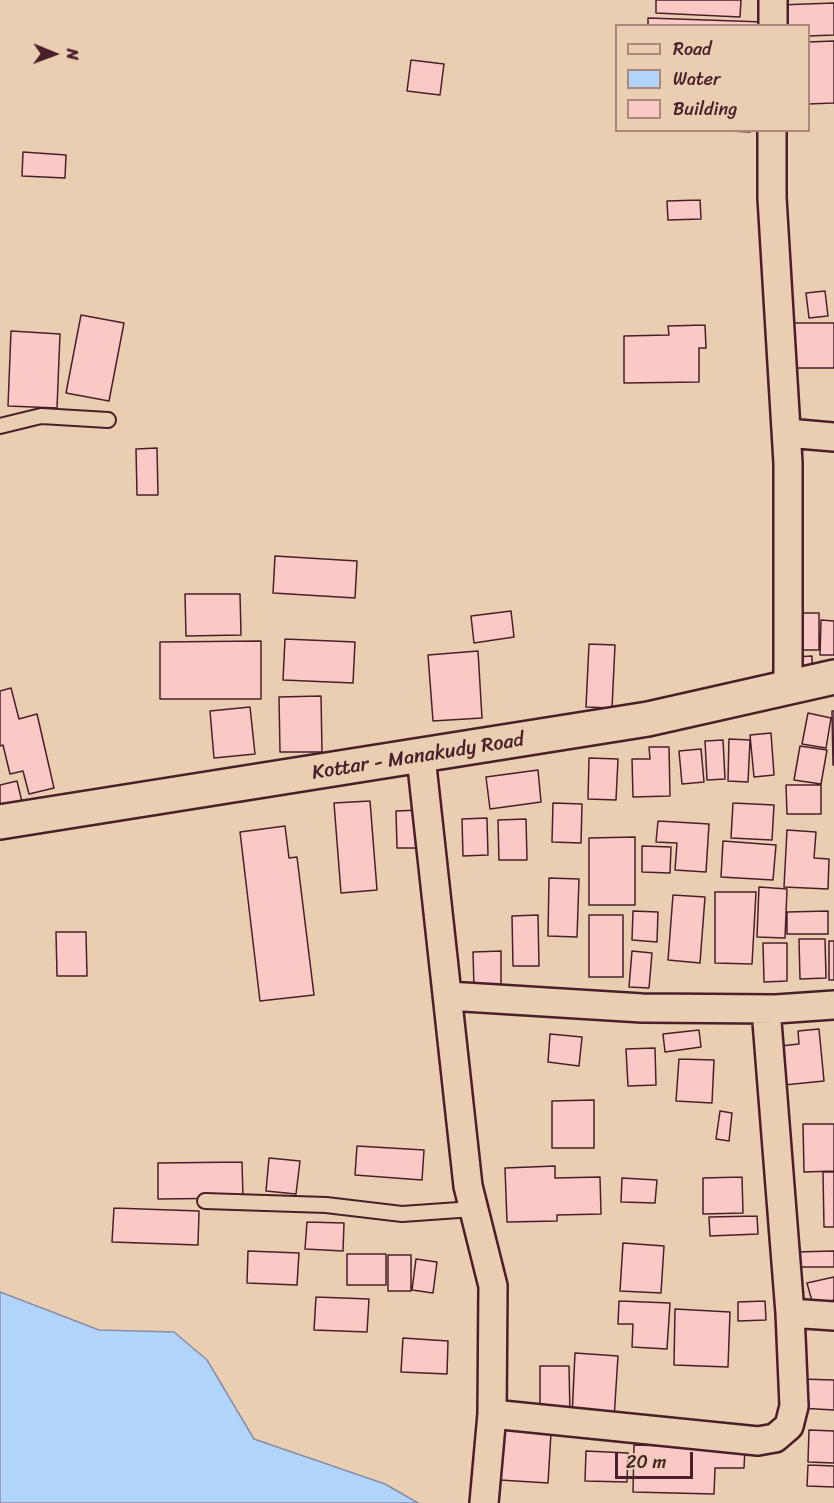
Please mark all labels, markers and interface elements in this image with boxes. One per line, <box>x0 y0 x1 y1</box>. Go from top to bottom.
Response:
north arrow <box>24 24 84 84</box>
legend <box>615 24 810 132</box>
text: Road <box>673 33 712 65</box>
text: N <box>58 49 87 60</box>
text: Water <box>673 63 720 95</box>
text: Building <box>673 93 737 125</box>
street label: Kottar - Manakudy Road <box>310 728 526 786</box>
scale bar <box>618 1440 696 1478</box>
text: 20 m <box>626 1446 666 1478</box>

